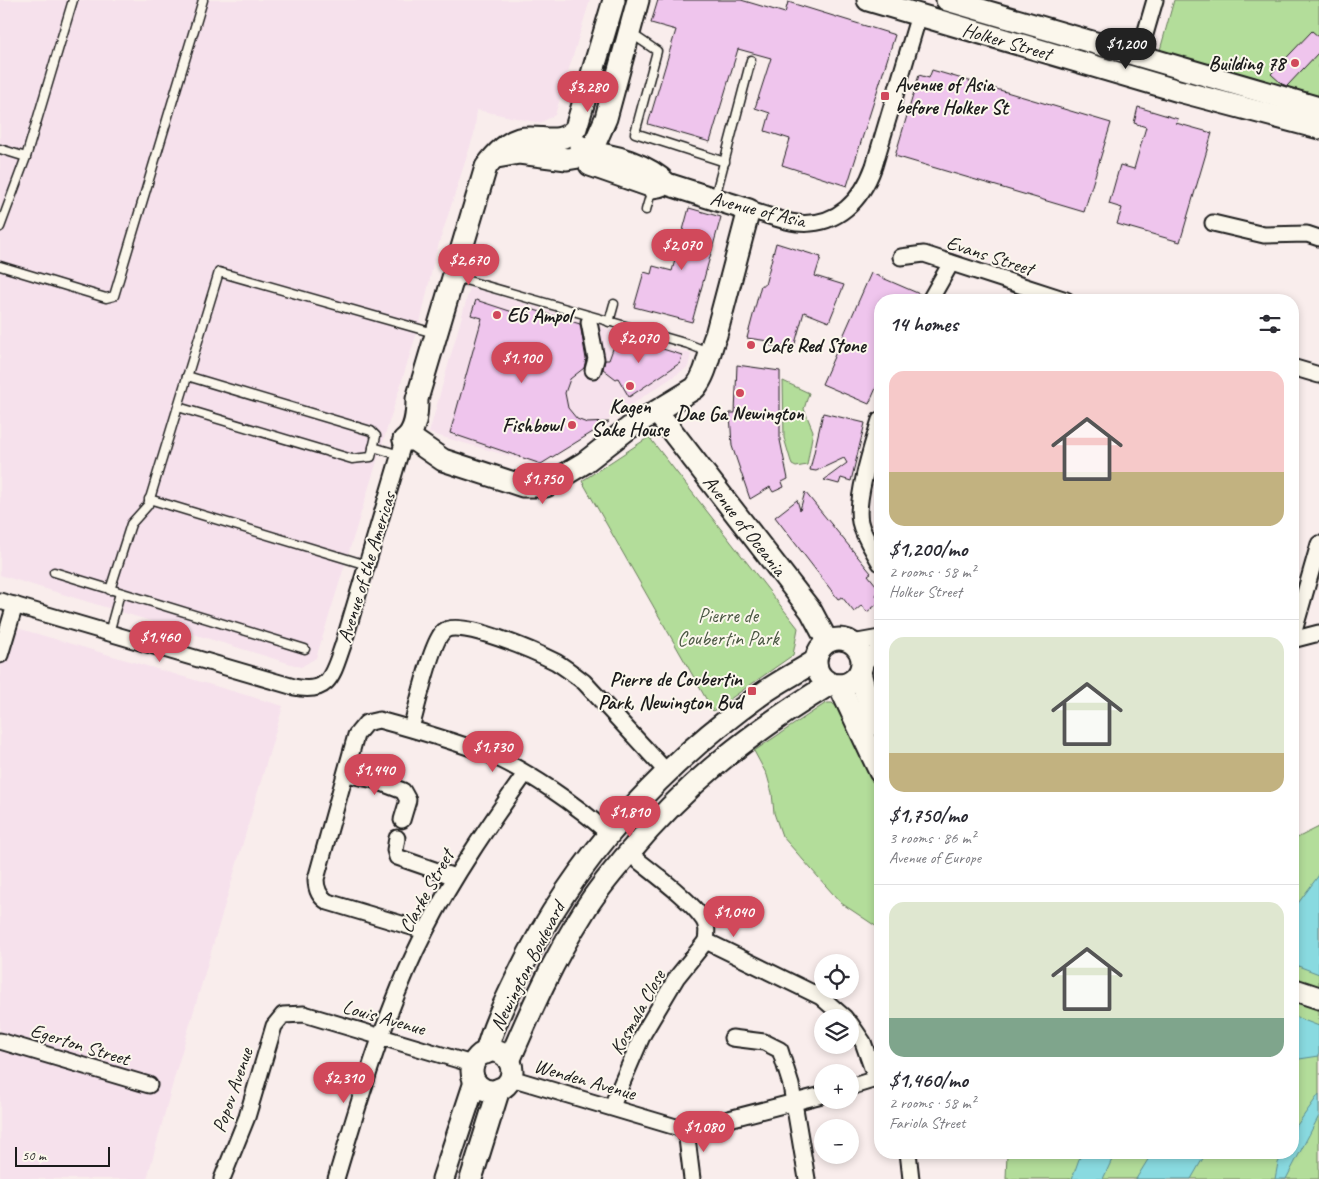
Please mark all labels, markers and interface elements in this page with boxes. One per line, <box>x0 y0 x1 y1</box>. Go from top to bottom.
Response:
street label: Holker Street <box>960 17 1057 67</box>
pin: $1,200 <box>1085 28 1167 70</box>
text: $1,200 <box>1106 34 1146 54</box>
place label: Building 78 <box>1208 51 1288 76</box>
marker: Building 78 <box>1289 57 1301 69</box>
pin: $3,280 <box>547 70 629 113</box>
place label: Avenue of Asia before Holker St <box>895 72 1010 120</box>
text: $3,280 <box>568 77 608 97</box>
marker: Avenue of Asia before Holker St <box>879 90 891 102</box>
street label: Avenue of Asia <box>708 186 810 234</box>
pin: $2,070 <box>641 228 723 271</box>
street label: Evans Street <box>943 230 1040 282</box>
text: $2,070 <box>662 235 702 255</box>
pin: $2,670 <box>428 244 510 286</box>
text: $2,670 <box>449 250 489 270</box>
place label: EG Ampol <box>507 303 576 328</box>
marker: EG Ampol <box>491 309 503 321</box>
icon: filters <box>1256 310 1284 338</box>
text: 14 homes <box>889 311 958 337</box>
pin: $2,070 <box>598 322 680 364</box>
text: $2,070 <box>619 328 659 348</box>
place label: Cafe Red Stone <box>761 333 867 358</box>
marker: Cafe Red Stone <box>745 339 757 351</box>
pin: $1,100 <box>481 342 563 384</box>
text: $1,100 <box>502 348 542 368</box>
marker: Kagen Sake House <box>624 380 636 392</box>
marker: Dae Ga Newington <box>734 387 746 399</box>
place label: Kagen Sake House <box>591 394 670 442</box>
place label: Dae Ga Newington <box>676 401 805 426</box>
icon: home <box>1042 404 1132 494</box>
place label: Fishbowl <box>502 413 565 438</box>
marker: Fishbowl <box>566 419 578 431</box>
pin: $1,750 <box>502 462 584 505</box>
text: $1,750 <box>524 469 562 489</box>
street label: Avenue of Oceania <box>698 470 793 582</box>
street label: Avenue of the Americas <box>332 487 402 645</box>
text: $1,200/mo <box>889 536 967 562</box>
text: 2 rooms · 58 m² <box>889 562 975 582</box>
text: Holker Street <box>889 582 962 602</box>
park label: Pierre de Coubertin Park <box>677 603 780 651</box>
pin: $1,460 <box>119 620 201 663</box>
text: $1,460 <box>140 627 180 647</box>
place label: Pierre de Coubertin Park, Newington Bvd <box>598 667 746 715</box>
icon: home <box>1042 669 1132 759</box>
marker: Pierre de Coubertin Park, Newington Bvd <box>746 685 758 697</box>
pin: $1,730 <box>452 730 534 773</box>
text: $1,730 <box>473 737 513 757</box>
pin: $1,440 <box>334 754 416 796</box>
text: $1,440 <box>355 760 395 780</box>
pin: $1,810 <box>589 796 671 838</box>
text: $1,810 <box>610 802 650 822</box>
text: $1,750/mo <box>889 802 967 828</box>
text: 3 rooms · 86 m² <box>889 828 975 848</box>
street label: Clarke Street <box>393 842 461 937</box>
text: Avenue of Europe <box>889 848 981 868</box>
street label: Newington Boulevard <box>484 895 572 1035</box>
pin: $1,040 <box>693 896 775 938</box>
text: $1,040 <box>714 902 754 922</box>
icon: home <box>1042 934 1132 1024</box>
map controls <box>814 954 859 1164</box>
button: locate <box>814 954 859 999</box>
street label: Kosmala Close <box>604 964 672 1059</box>
street label: Louis Avenue <box>340 994 429 1042</box>
button: layers <box>814 1009 859 1054</box>
street label: Egerton Street <box>27 1018 135 1072</box>
street label: Popov Avenue <box>206 1043 259 1136</box>
street label: Wenden Avenue <box>531 1053 640 1106</box>
pin: $2,310 <box>303 1062 385 1104</box>
button: + <box>814 1064 859 1109</box>
text: $1,460/mo <box>889 1067 968 1093</box>
text: $2,310 <box>324 1068 364 1088</box>
text: 2 rooms · 58 m² <box>889 1093 975 1113</box>
pin: $1,080 <box>663 1110 745 1153</box>
text: Fariola Street <box>889 1113 965 1133</box>
text: $1,080 <box>684 1117 724 1137</box>
button: − <box>814 1119 859 1164</box>
scale bar <box>15 1144 110 1167</box>
text: 50 m <box>22 1147 46 1164</box>

